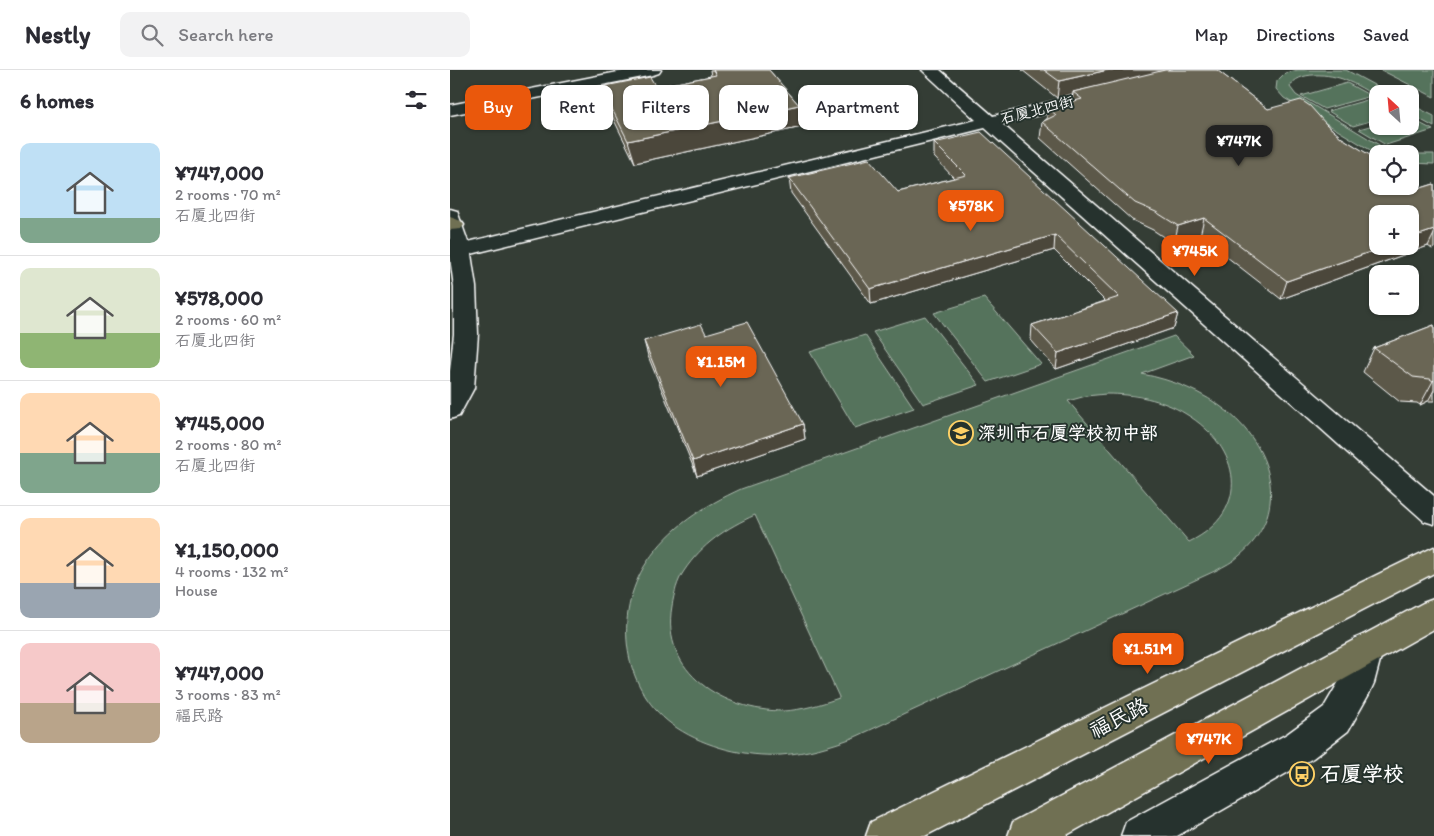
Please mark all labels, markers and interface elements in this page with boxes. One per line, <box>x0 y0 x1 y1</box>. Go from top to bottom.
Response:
search box <box>120 12 470 57</box>
text: Nestly <box>25 20 90 49</box>
icon: search <box>138 21 166 49</box>
text: Search here <box>178 23 274 46</box>
text: Map <box>1195 24 1228 46</box>
text: Directions <box>1256 24 1335 46</box>
text: Saved <box>1363 24 1409 46</box>
chip: Buy <box>465 85 531 130</box>
chip: Rent <box>541 85 613 130</box>
chip: Filters <box>623 85 709 130</box>
chip: New <box>719 85 788 130</box>
chip: Apartment <box>798 85 918 130</box>
north arrow <box>1369 85 1419 135</box>
map controls <box>1369 85 1419 315</box>
icon: filters <box>402 86 430 114</box>
text: 6 homes <box>20 88 94 113</box>
street label: 石厦北四街 <box>998 92 1076 128</box>
pin: ¥747K <box>1204 124 1274 167</box>
text: ¥747K <box>1217 131 1261 150</box>
button: locate <box>1369 145 1419 195</box>
text: ¥747,000 <box>175 160 264 185</box>
icon: home <box>60 163 120 223</box>
text: 2 rooms · 70 m² <box>175 185 281 204</box>
pin: ¥578K <box>936 190 1006 232</box>
text: ¥578K <box>949 196 993 215</box>
button: + <box>1369 205 1419 255</box>
text: 石厦北四街 <box>175 206 255 225</box>
pin: ¥745K <box>1160 234 1230 277</box>
text: ¥745K <box>1172 241 1218 260</box>
button: − <box>1369 265 1419 315</box>
text: ¥578,000 <box>175 285 264 310</box>
icon: home <box>60 288 120 348</box>
text: 2 rooms · 60 m² <box>175 310 281 329</box>
text: 石厦北四街 <box>175 331 255 350</box>
pin: ¥1.15M <box>680 346 762 388</box>
text: ¥1.15M <box>697 352 745 371</box>
text: ¥745,000 <box>175 410 265 435</box>
icon: home <box>60 413 120 473</box>
school or university icon: 深圳市石厦学校初中部 <box>948 420 974 446</box>
place label: 深圳市石厦学校初中部 <box>978 422 1158 444</box>
text: 2 rooms · 80 m² <box>175 435 281 454</box>
text: 石厦北四街 <box>175 456 255 475</box>
text: ¥1,150,000 <box>175 537 279 562</box>
icon: home <box>60 538 120 598</box>
text: 4 rooms · 132 m² <box>175 562 289 581</box>
text: House <box>175 581 218 600</box>
pin: ¥1.51M <box>1107 632 1189 675</box>
text: ¥1.51M <box>1124 639 1172 658</box>
text: ¥747,000 <box>175 660 264 685</box>
icon: home <box>60 663 120 723</box>
text: 3 rooms · 83 m² <box>175 685 281 704</box>
street label: 福民路 <box>1085 692 1153 743</box>
text: 福民路 <box>175 706 223 725</box>
pin: ¥747K <box>1174 722 1244 765</box>
text: ¥747K <box>1187 729 1231 748</box>
bus stop icon: 石厦学校 <box>1289 761 1315 787</box>
place label: 石厦学校 <box>1320 761 1404 786</box>

